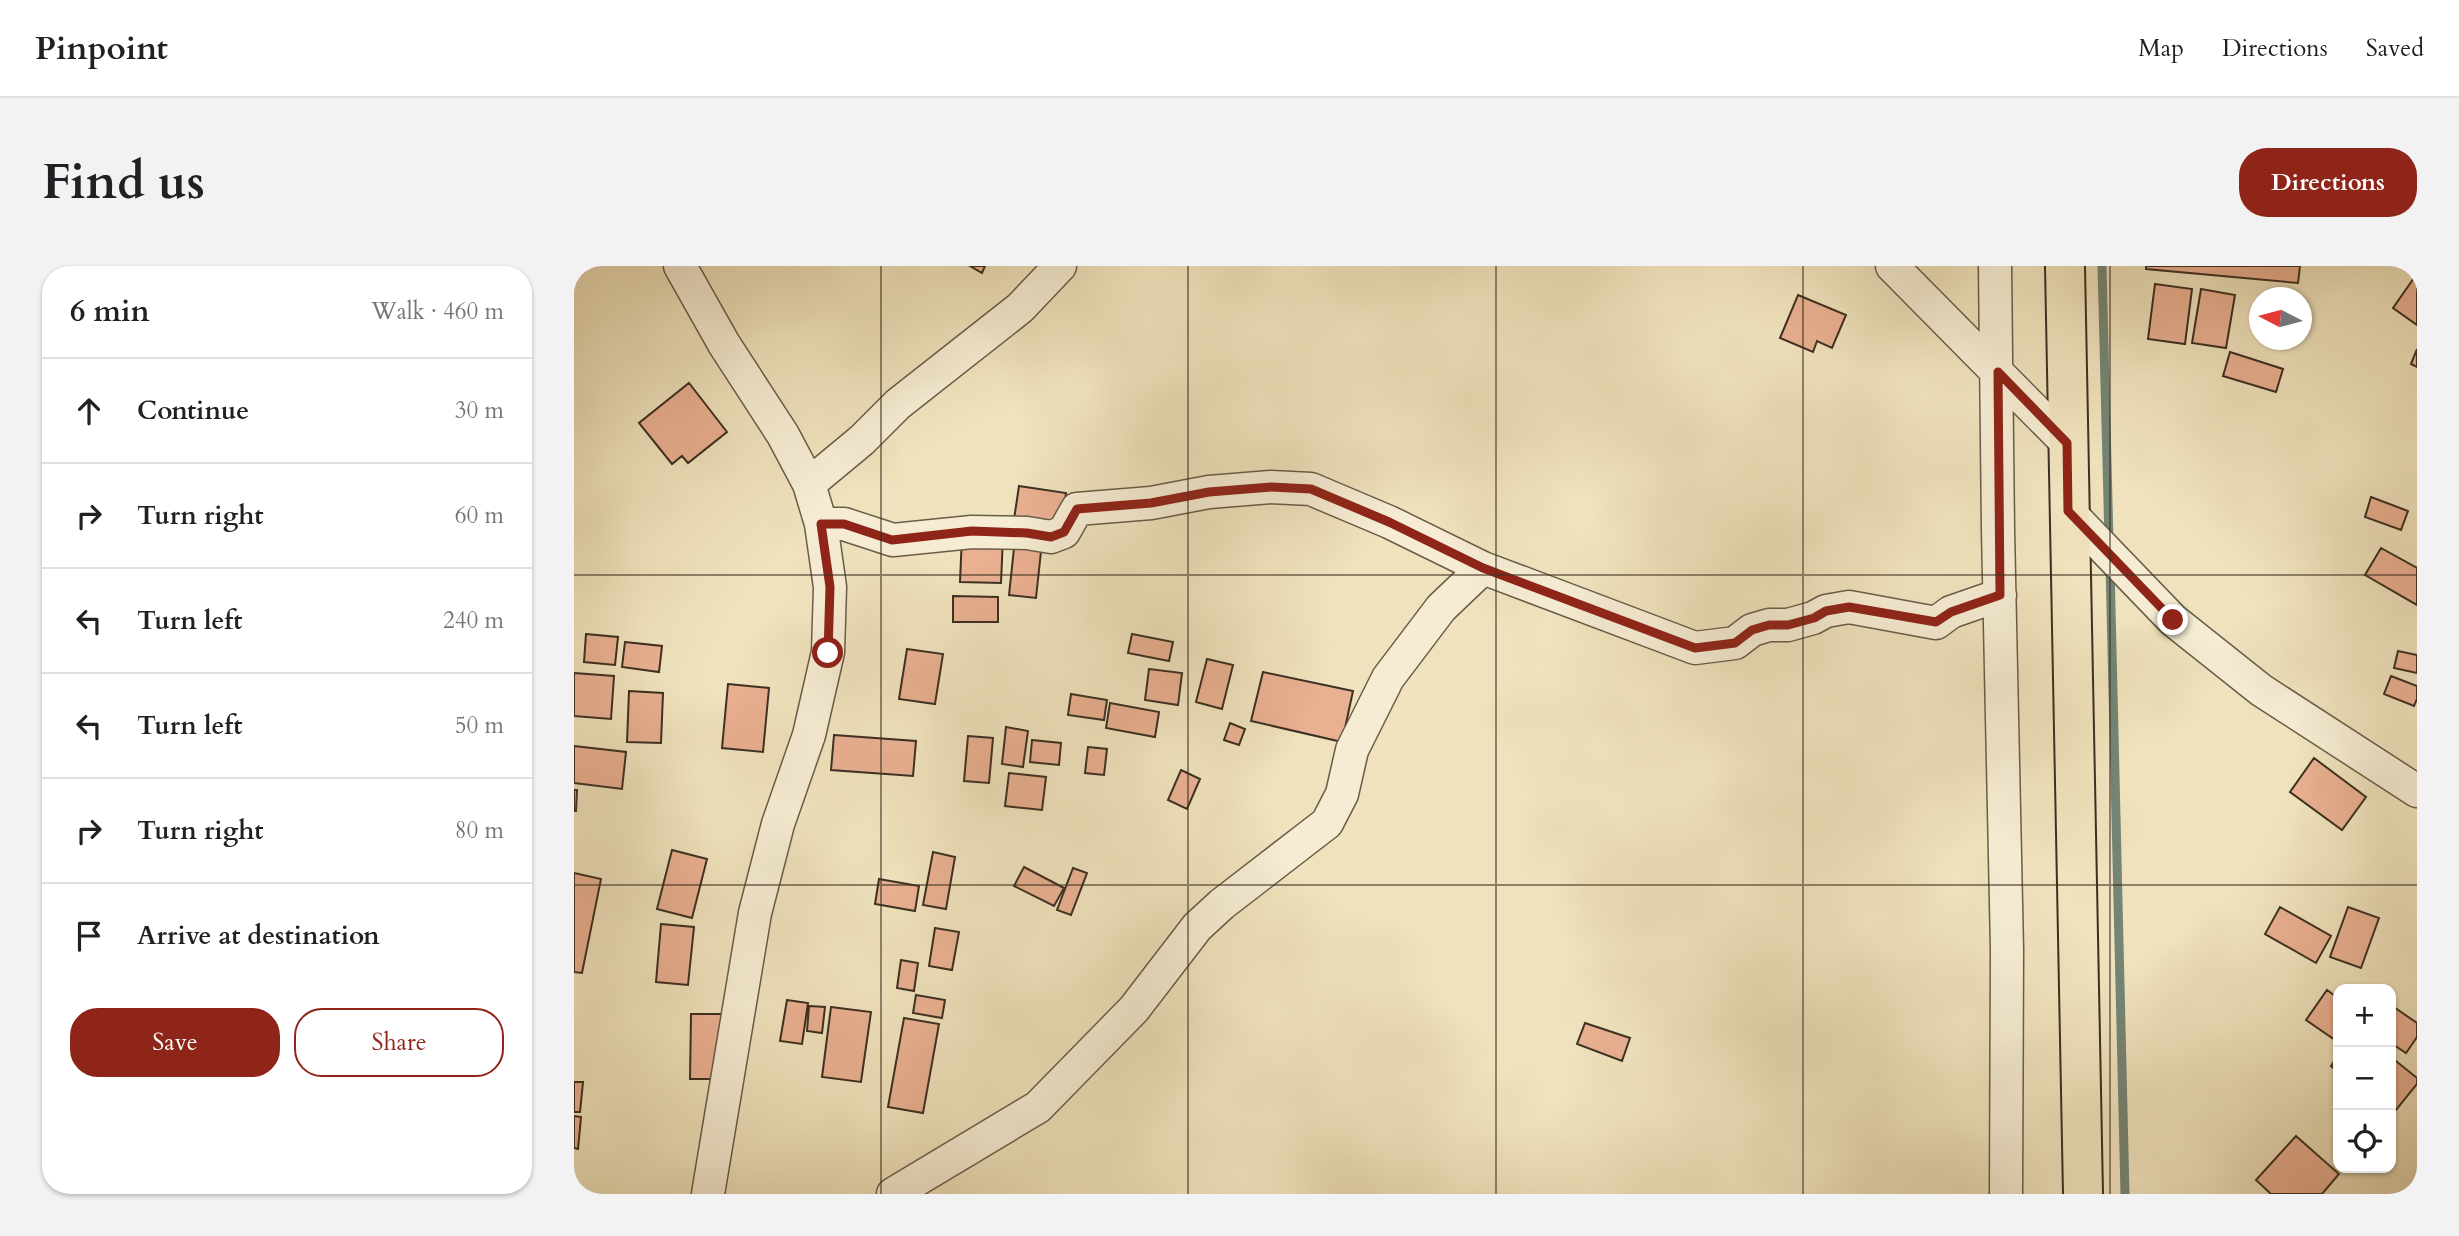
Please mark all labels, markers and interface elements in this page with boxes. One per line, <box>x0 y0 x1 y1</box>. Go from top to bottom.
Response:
text: Pinpoint <box>35 26 168 71</box>
text: Map <box>2138 32 2184 65</box>
text: Directions <box>2222 32 2328 65</box>
text: Saved <box>2366 32 2424 65</box>
button: Directions <box>2239 148 2417 217</box>
text: Find us <box>42 149 205 216</box>
north arrow <box>2249 287 2312 350</box>
text: 6 min <box>70 291 150 332</box>
text: Walk · 460 m <box>371 296 504 327</box>
icon: ahead <box>70 392 108 430</box>
text: Continue <box>137 393 249 428</box>
text: 30 m <box>455 395 504 426</box>
icon: right <box>70 497 108 535</box>
text: Turn right <box>137 498 264 533</box>
text: 60 m <box>455 500 504 531</box>
icon: left <box>70 602 108 640</box>
text: Turn left <box>137 603 242 638</box>
route end <box>2157 604 2188 635</box>
text: 240 m <box>443 605 504 636</box>
route start <box>812 637 843 668</box>
icon: left <box>70 707 108 745</box>
text: Turn left <box>137 708 242 743</box>
text: 50 m <box>455 710 504 741</box>
icon: right <box>70 812 108 850</box>
text: Turn right <box>137 813 264 848</box>
text: 80 m <box>455 815 504 846</box>
icon: arrive <box>70 917 108 955</box>
text: Arrive at destination <box>137 918 380 953</box>
map controls <box>2333 984 2396 1173</box>
button: + <box>2333 984 2396 1047</box>
button: Save <box>70 1008 280 1077</box>
button: Share <box>294 1008 504 1077</box>
button: − <box>2333 1047 2396 1110</box>
button: locate <box>2333 1110 2396 1173</box>

